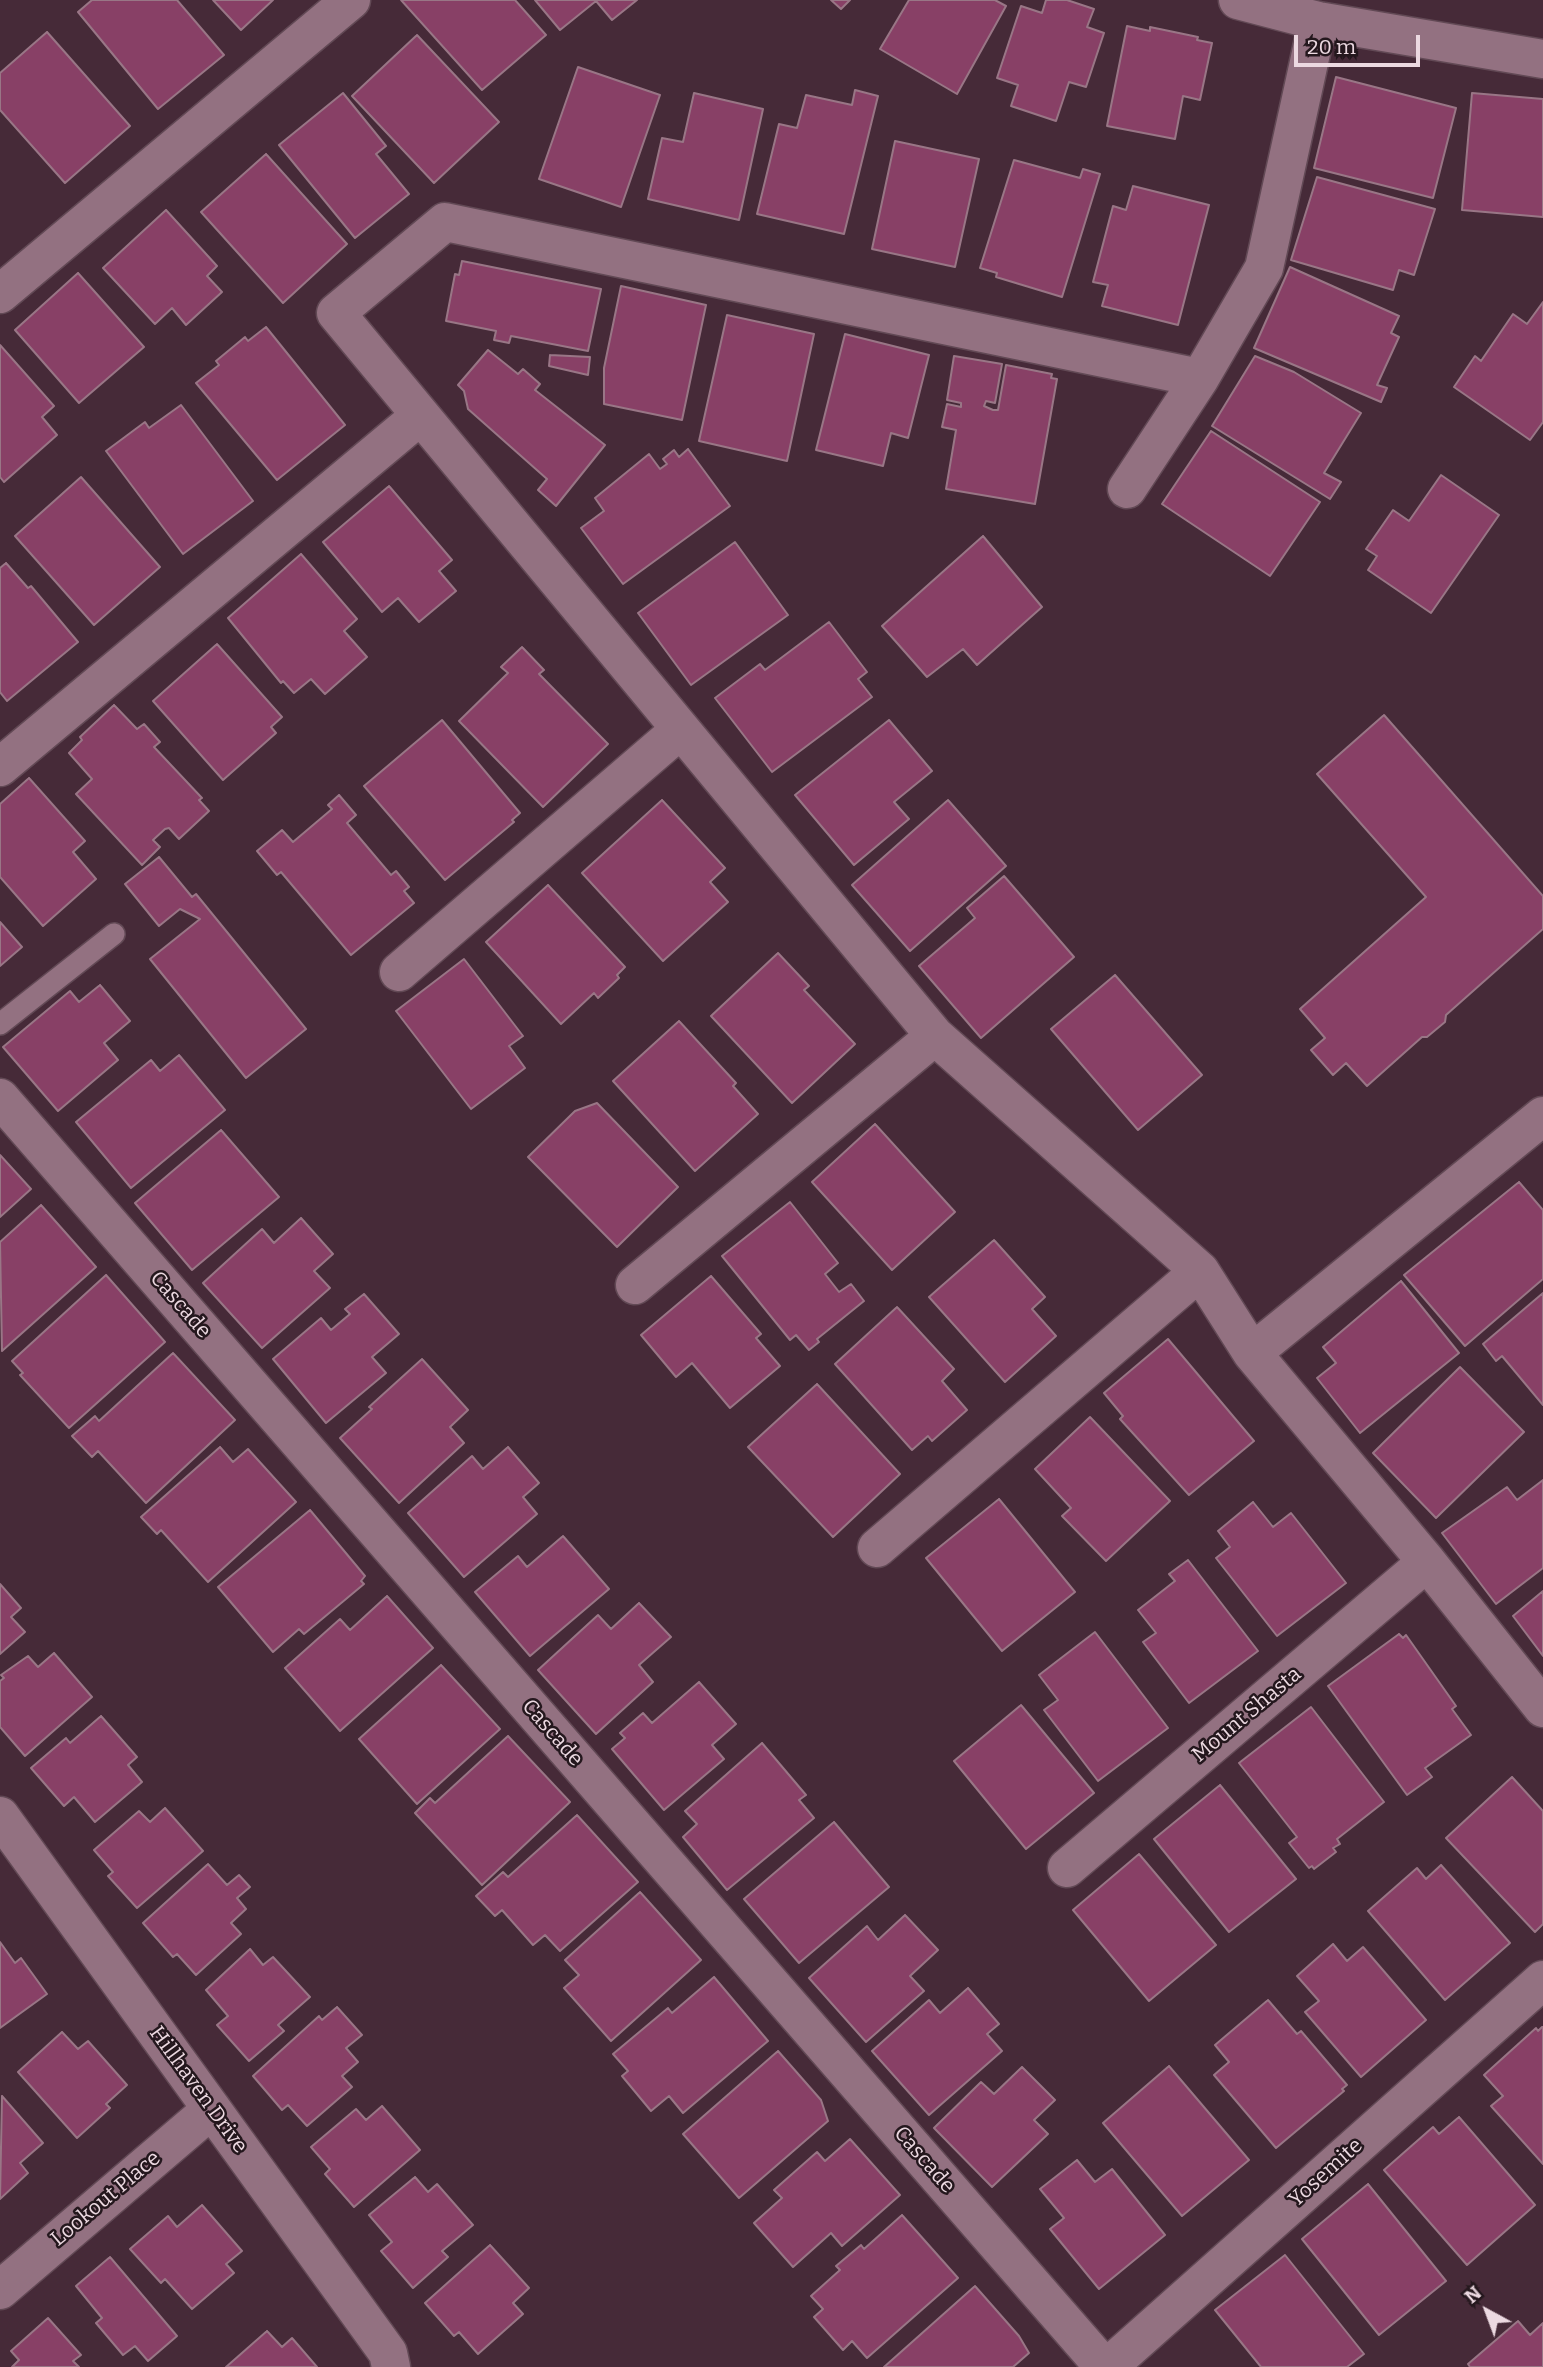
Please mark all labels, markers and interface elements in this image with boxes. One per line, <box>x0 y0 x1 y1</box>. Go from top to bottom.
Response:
scale bar <box>1298 21 1424 65</box>
text: 20 m <box>1307 34 1356 60</box>
street label: Cascade <box>144 1266 216 1344</box>
street label: Mount Shasta <box>1187 1662 1307 1768</box>
street label: Cascade <box>516 1694 588 1772</box>
street label: Hillhaven Drive <box>144 2022 252 2158</box>
street label: Cascade <box>888 2121 960 2199</box>
street label: Yosemite <box>1284 2133 1368 2213</box>
street label: Lookout Place <box>46 2146 166 2252</box>
north arrow <box>1452 2276 1522 2346</box>
text: N <box>1460 2281 1486 2308</box>

